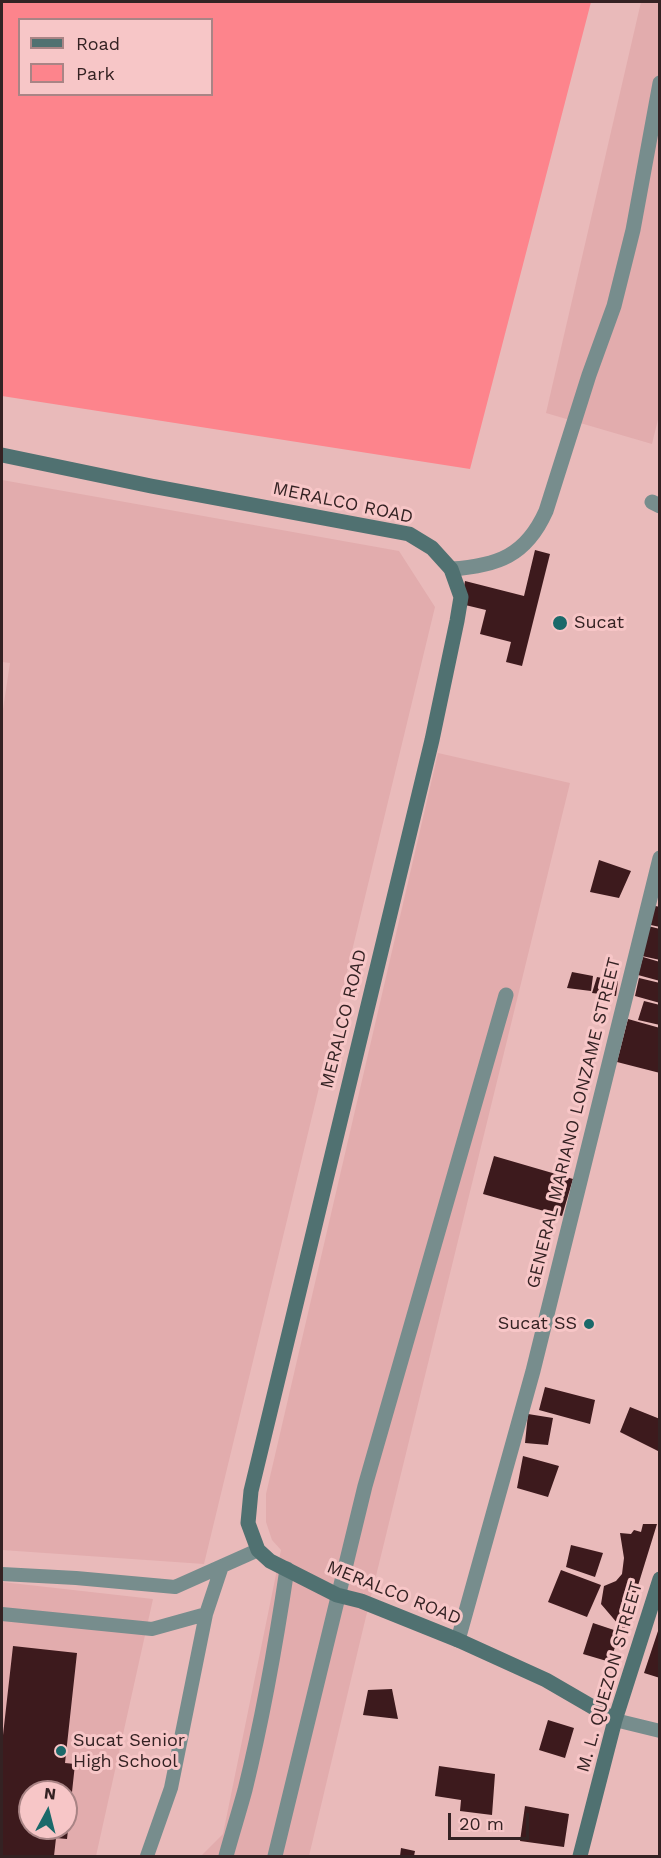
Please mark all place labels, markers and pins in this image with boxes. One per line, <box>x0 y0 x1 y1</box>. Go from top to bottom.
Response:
place label: Sucat <box>574 612 624 634</box>
marker: Sucat <box>551 614 569 632</box>
place label: Sucat SS <box>498 1313 577 1335</box>
marker: Sucat SS <box>582 1317 596 1331</box>
place label: Sucat Senior High School <box>73 1730 185 1772</box>
marker: Sucat Senior High School <box>54 1744 68 1758</box>

